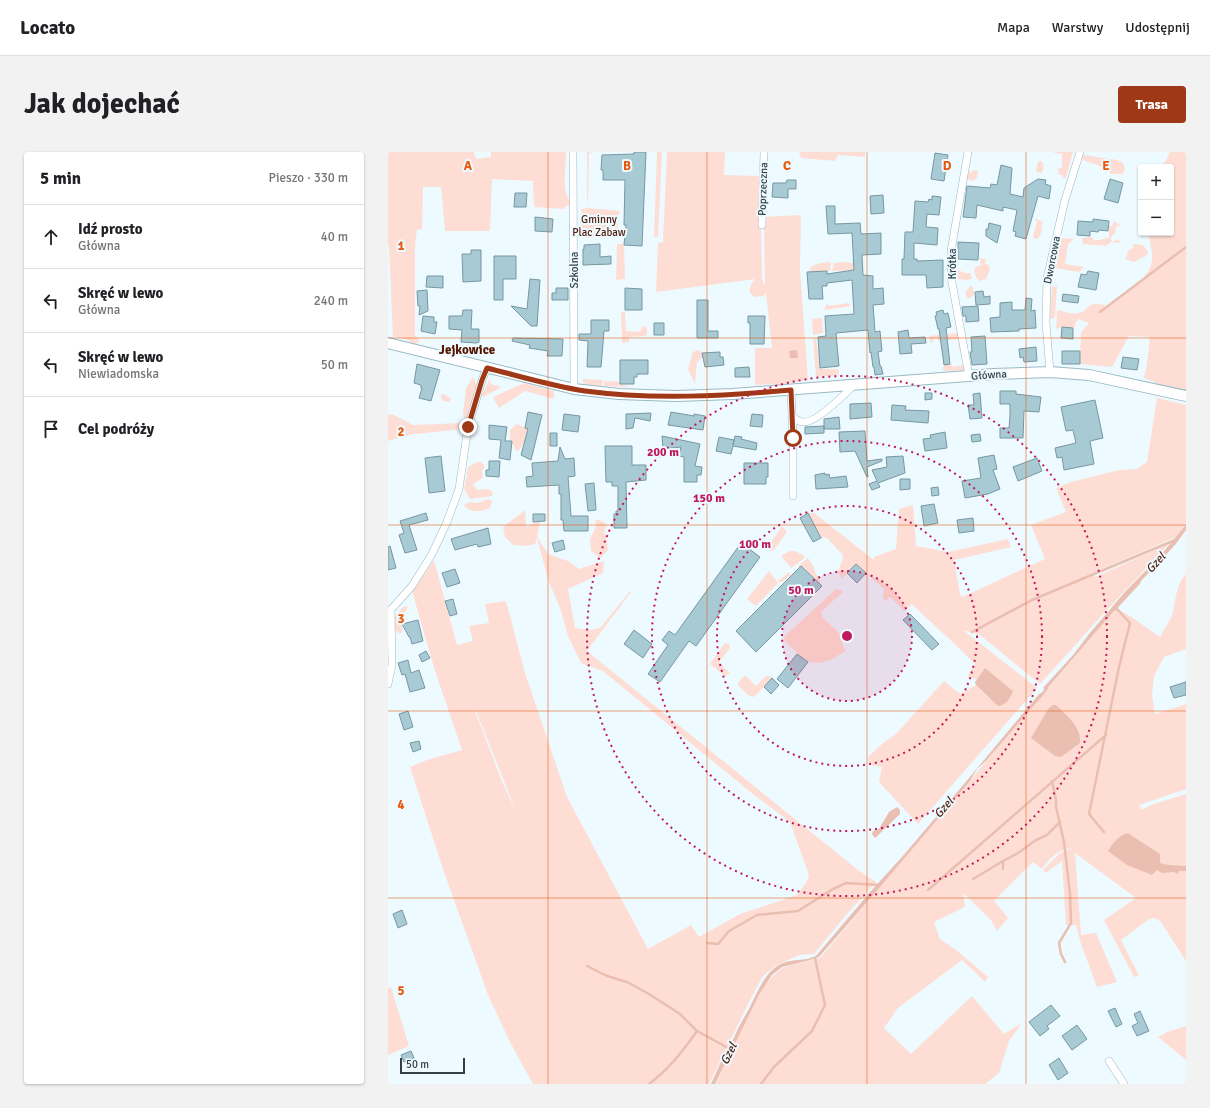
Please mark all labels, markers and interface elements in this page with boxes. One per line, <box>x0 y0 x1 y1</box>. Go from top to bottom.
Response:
text: Locato <box>20 16 75 40</box>
text: Mapa <box>997 19 1030 36</box>
text: Warstwy <box>1052 19 1103 36</box>
text: Udostępnij <box>1125 19 1190 36</box>
button: Trasa <box>1118 86 1186 123</box>
text: Jak dojechać <box>24 87 180 121</box>
text: A <box>464 158 473 174</box>
text: B <box>623 158 631 174</box>
text: C <box>783 158 791 174</box>
text: D <box>943 158 952 174</box>
text: E <box>1102 158 1110 174</box>
street label: Poprzeczna <box>756 162 770 216</box>
map controls <box>1138 164 1174 236</box>
button: + <box>1138 164 1174 200</box>
text: 5 min <box>40 168 81 189</box>
text: Pieszo · 330 m <box>269 170 348 186</box>
button: − <box>1138 200 1174 236</box>
park label: Gminny Plac Zabaw <box>572 213 626 239</box>
text: Idź prosto <box>78 220 142 238</box>
icon: ahead <box>40 226 62 248</box>
text: 40 m <box>321 229 348 245</box>
street label: Dworcowa <box>1041 234 1063 285</box>
text: Główna <box>78 238 120 254</box>
text: 1 <box>397 238 405 254</box>
street label: Krótka <box>946 248 959 279</box>
street label: Szkolna <box>568 251 581 288</box>
text: Skręć w lewo <box>78 284 163 302</box>
icon: left <box>40 290 62 312</box>
text: 240 m <box>314 293 348 309</box>
text: Główna <box>78 302 120 318</box>
district label: Jejkowice <box>439 342 496 358</box>
text: Skręć w lewo <box>78 348 163 366</box>
icon: left <box>40 354 62 376</box>
text: 50 m <box>321 357 348 373</box>
text: Niewiadomska <box>78 366 159 382</box>
street label: Główna <box>971 367 1008 383</box>
icon: arrive <box>40 418 62 440</box>
route end <box>459 418 477 436</box>
text: Cel podróży <box>78 420 154 438</box>
text: 2 <box>397 424 405 440</box>
route start <box>784 429 802 447</box>
text: 200 m <box>647 445 679 460</box>
text: 150 m <box>693 491 725 506</box>
text: 100 m <box>739 537 771 552</box>
water label: Gzel <box>1143 549 1170 576</box>
text: 50 m <box>788 583 814 598</box>
text: 3 <box>397 611 405 627</box>
centre of rings <box>840 629 854 643</box>
water label: Gzel <box>931 794 958 821</box>
text: 4 <box>397 797 405 813</box>
text: 5 <box>397 983 405 999</box>
water label: Gzel <box>717 1039 741 1067</box>
scale bar <box>400 1056 465 1075</box>
text: 50 m <box>406 1058 429 1071</box>

